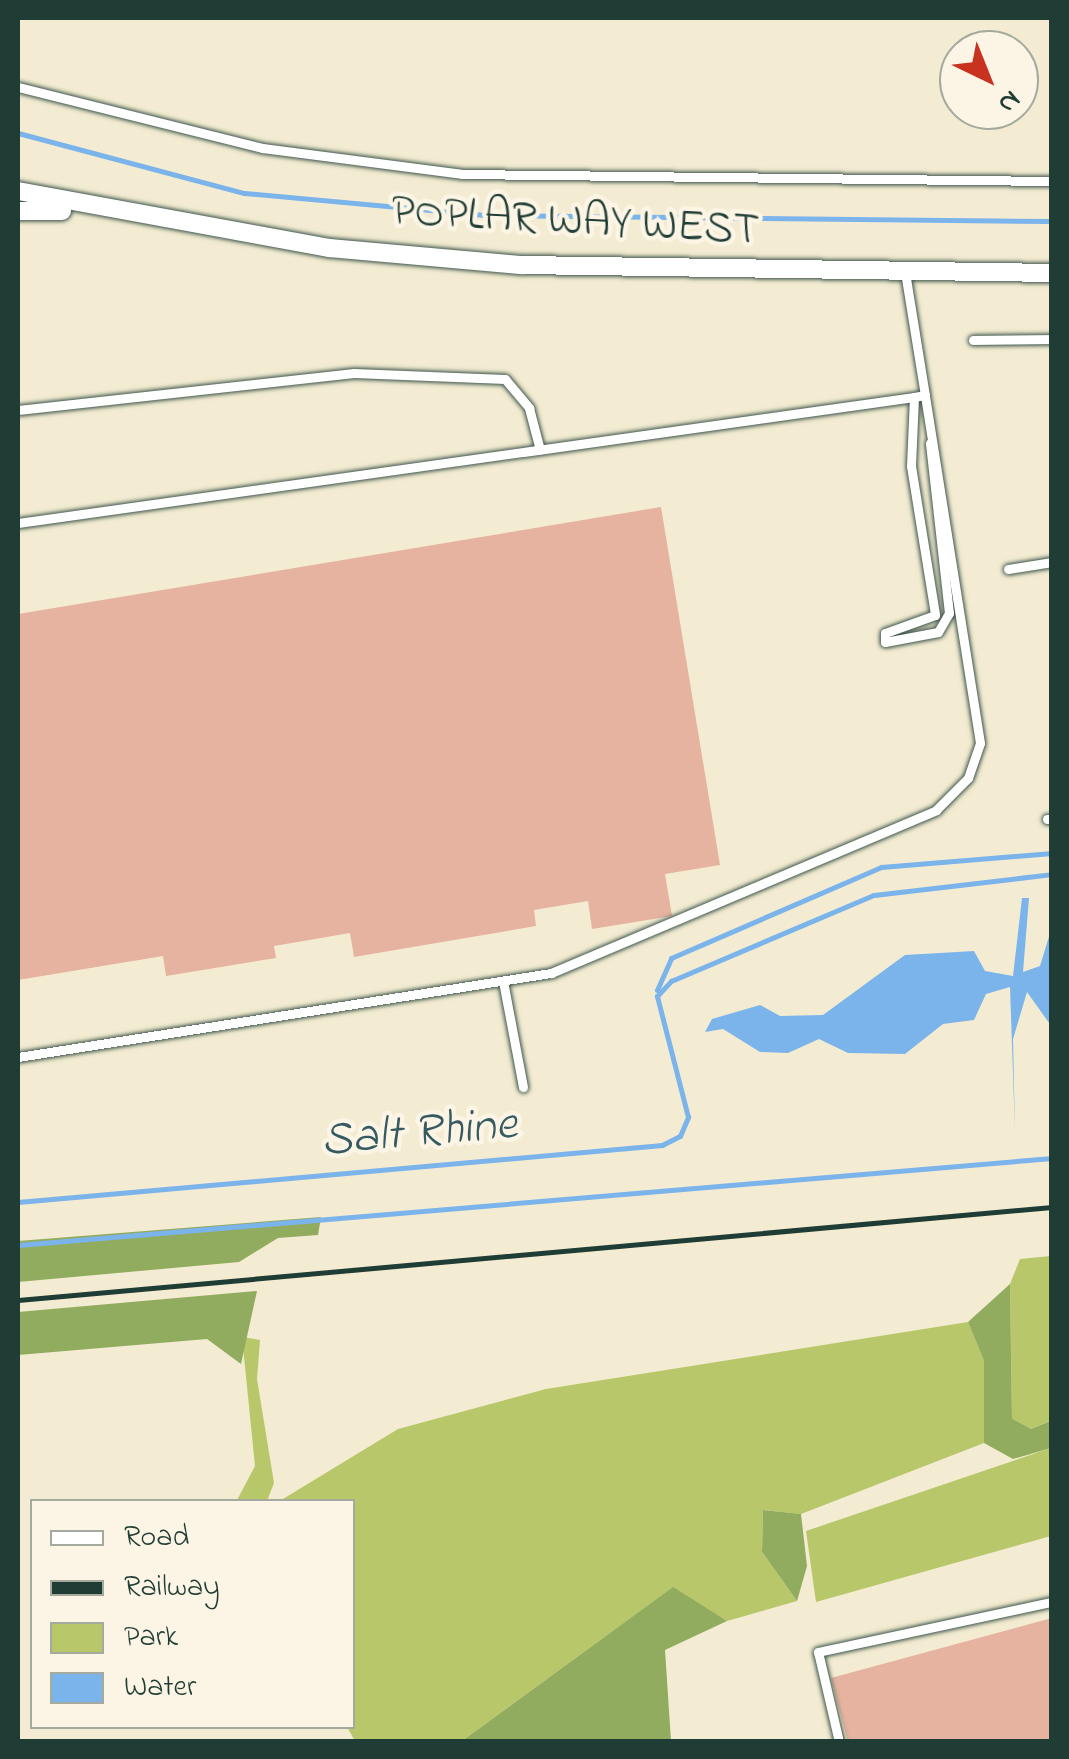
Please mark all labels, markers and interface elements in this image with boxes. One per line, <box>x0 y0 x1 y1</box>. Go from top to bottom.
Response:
north arrow <box>939 30 1039 130</box>
text: N <box>988 79 1029 122</box>
street label: POPLAR WAY WEST <box>390 186 760 260</box>
water label: Salt Rhine <box>319 1097 519 1171</box>
legend <box>30 1499 355 1729</box>
text: Road <box>124 1516 189 1560</box>
text: Railway <box>124 1566 220 1610</box>
text: Park <box>124 1616 178 1660</box>
text: Water <box>124 1666 196 1710</box>

